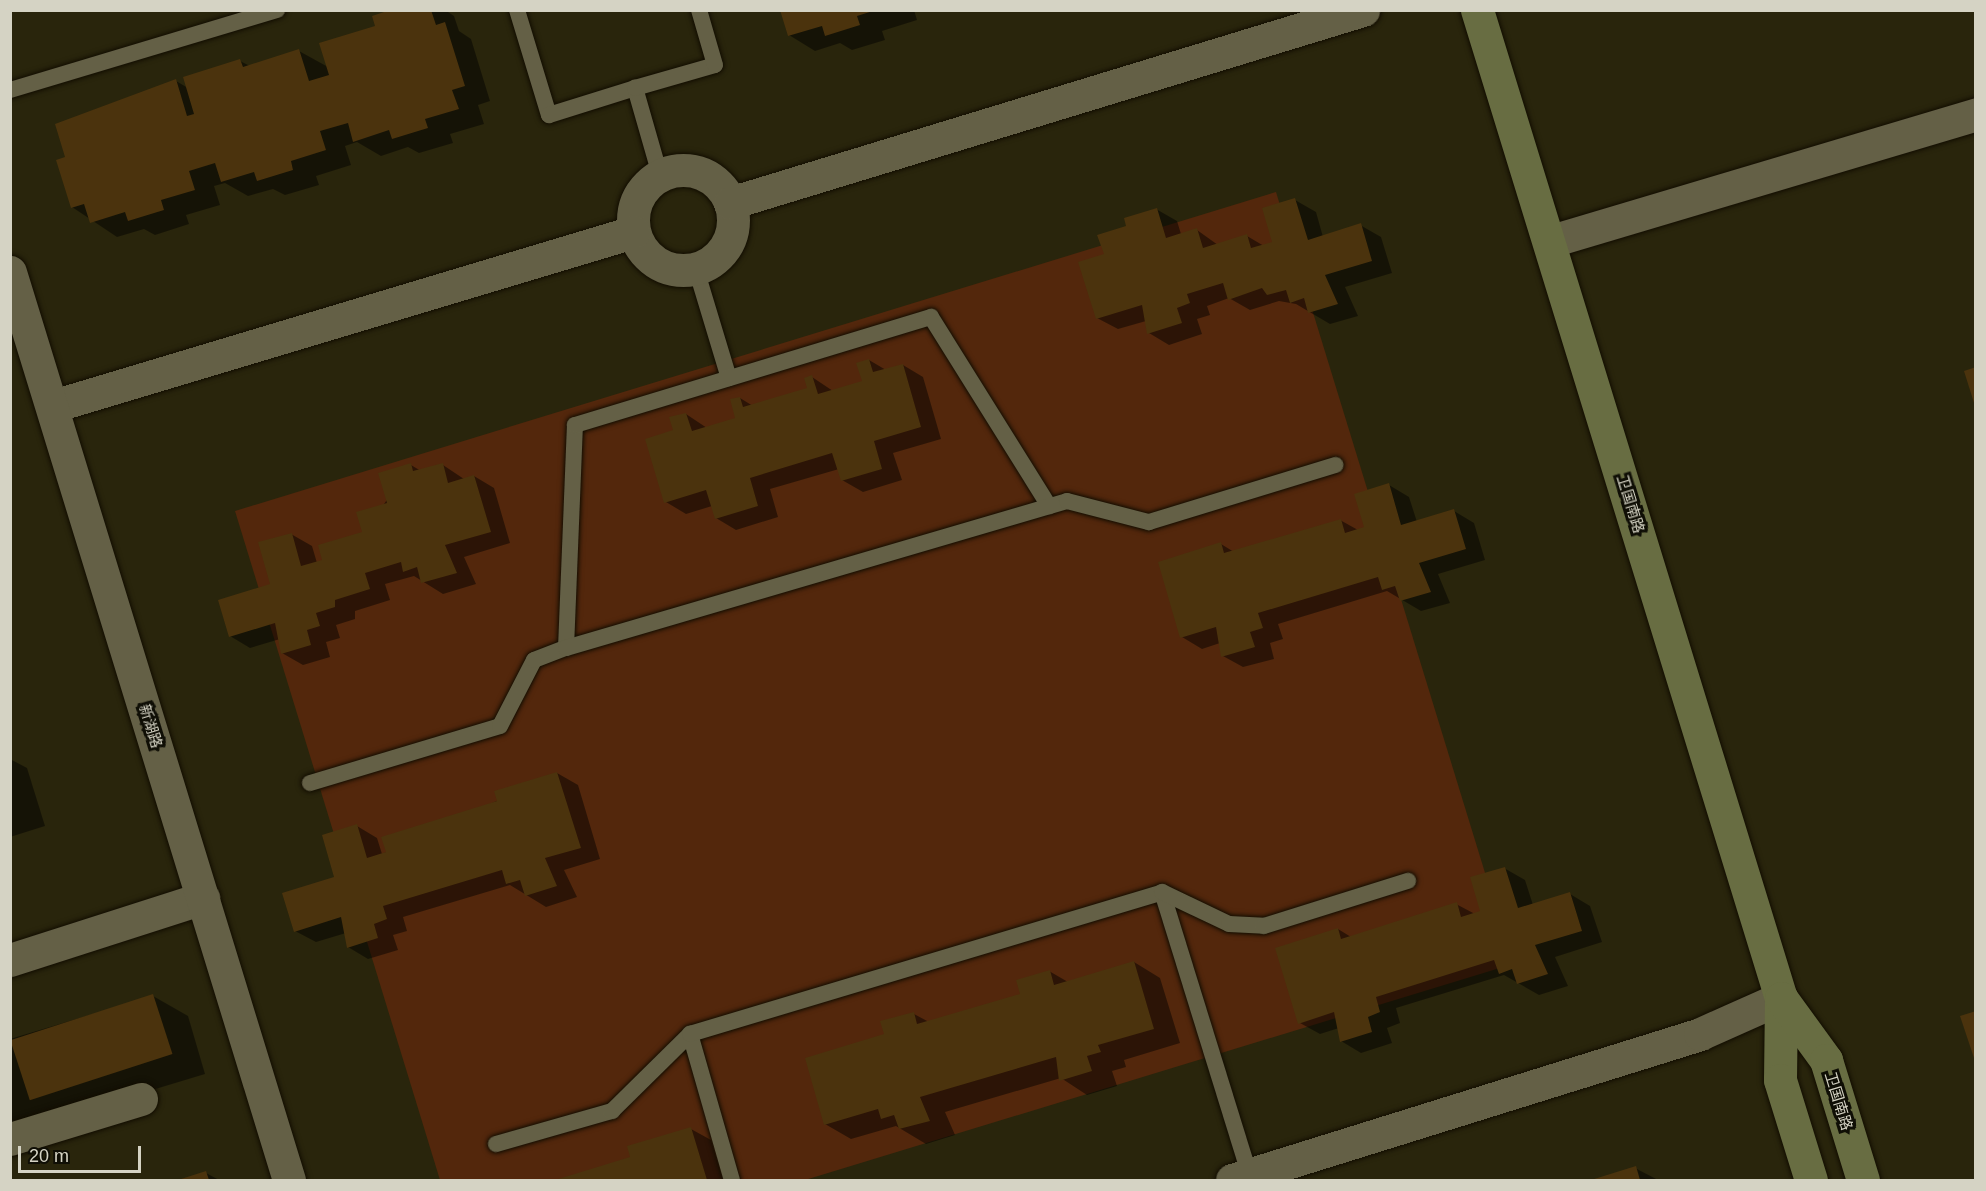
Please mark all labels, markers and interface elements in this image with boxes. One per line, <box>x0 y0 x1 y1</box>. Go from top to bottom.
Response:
street label: 卫国南路 <box>1614 473 1648 535</box>
street label: 新湖路 <box>136 702 166 750</box>
street label: 卫国南路 <box>1822 1070 1856 1132</box>
scale bar <box>21 1134 144 1172</box>
text: 20 m <box>29 1146 69 1166</box>

